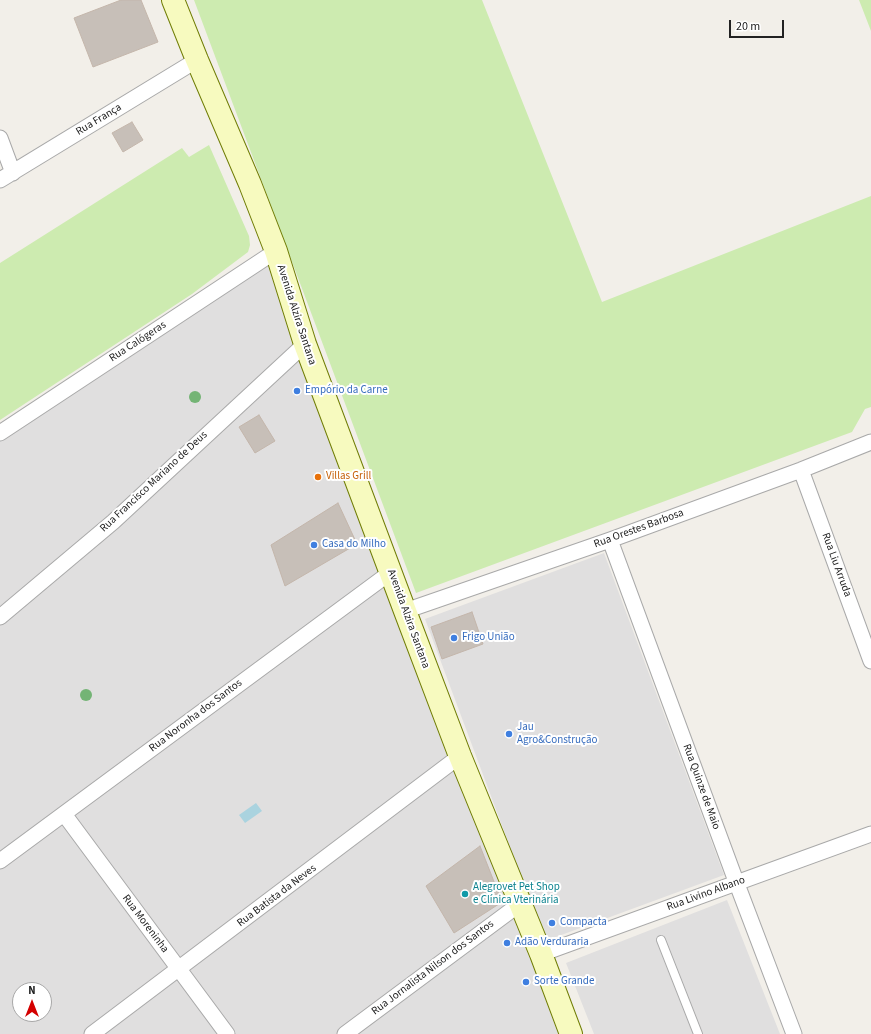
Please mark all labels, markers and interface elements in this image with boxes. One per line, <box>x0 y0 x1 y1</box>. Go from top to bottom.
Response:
scale bar <box>731 12 786 38</box>
text: 20 m <box>736 18 760 35</box>
street label: Rua França <box>74 101 124 139</box>
street label: Avenida Alzira Santana <box>274 263 318 367</box>
street label: Rua Calógeras <box>107 319 169 365</box>
place label: Empório da Carne <box>305 384 388 398</box>
marker: Empório da Carne <box>292 386 302 396</box>
street label: Rua Francisco Mariano de Deus <box>98 429 210 535</box>
place label: Villas Grill <box>326 470 371 484</box>
marker: Villas Grill <box>313 472 323 482</box>
street label: Rua Orestes Barbosa <box>592 507 686 551</box>
street label: Rua Liu Arruda <box>818 531 854 599</box>
place label: Casa do Milho <box>322 538 386 552</box>
marker: Casa do Milho <box>309 540 319 550</box>
street label: Avenida Alzira Santana <box>384 568 432 670</box>
place label: Frigo União <box>462 631 515 645</box>
marker: Frigo União <box>449 633 459 643</box>
street label: Rua Noronha dos Santos <box>147 677 245 755</box>
place label: Jau Agro&Construção <box>517 721 597 747</box>
marker: Jau Agro&Construção <box>504 729 514 739</box>
street label: Rua Quinze de Maio <box>679 742 723 832</box>
street label: Rua Batista da Neves <box>235 862 319 930</box>
street label: Rua Livino Albano <box>665 874 747 914</box>
place label: Alegrovet Pet Shop e Clínica Vterinária <box>473 881 560 907</box>
marker: Alegrovet Pet Shop e Clínica Vterinária <box>460 889 470 899</box>
street label: Rua Moreninha <box>119 892 171 956</box>
place label: Compacta <box>560 916 607 930</box>
street label: Rua Jornalista Nilson dos Santos <box>369 918 497 1018</box>
marker: Compacta <box>547 918 557 928</box>
place label: Adão Verduraria <box>515 936 589 950</box>
marker: Adão Verduraria <box>502 938 512 948</box>
place label: Sorte Grande <box>534 975 594 989</box>
marker: Sorte Grande <box>521 977 531 987</box>
north arrow <box>12 982 52 1022</box>
text: N <box>28 983 36 998</box>

